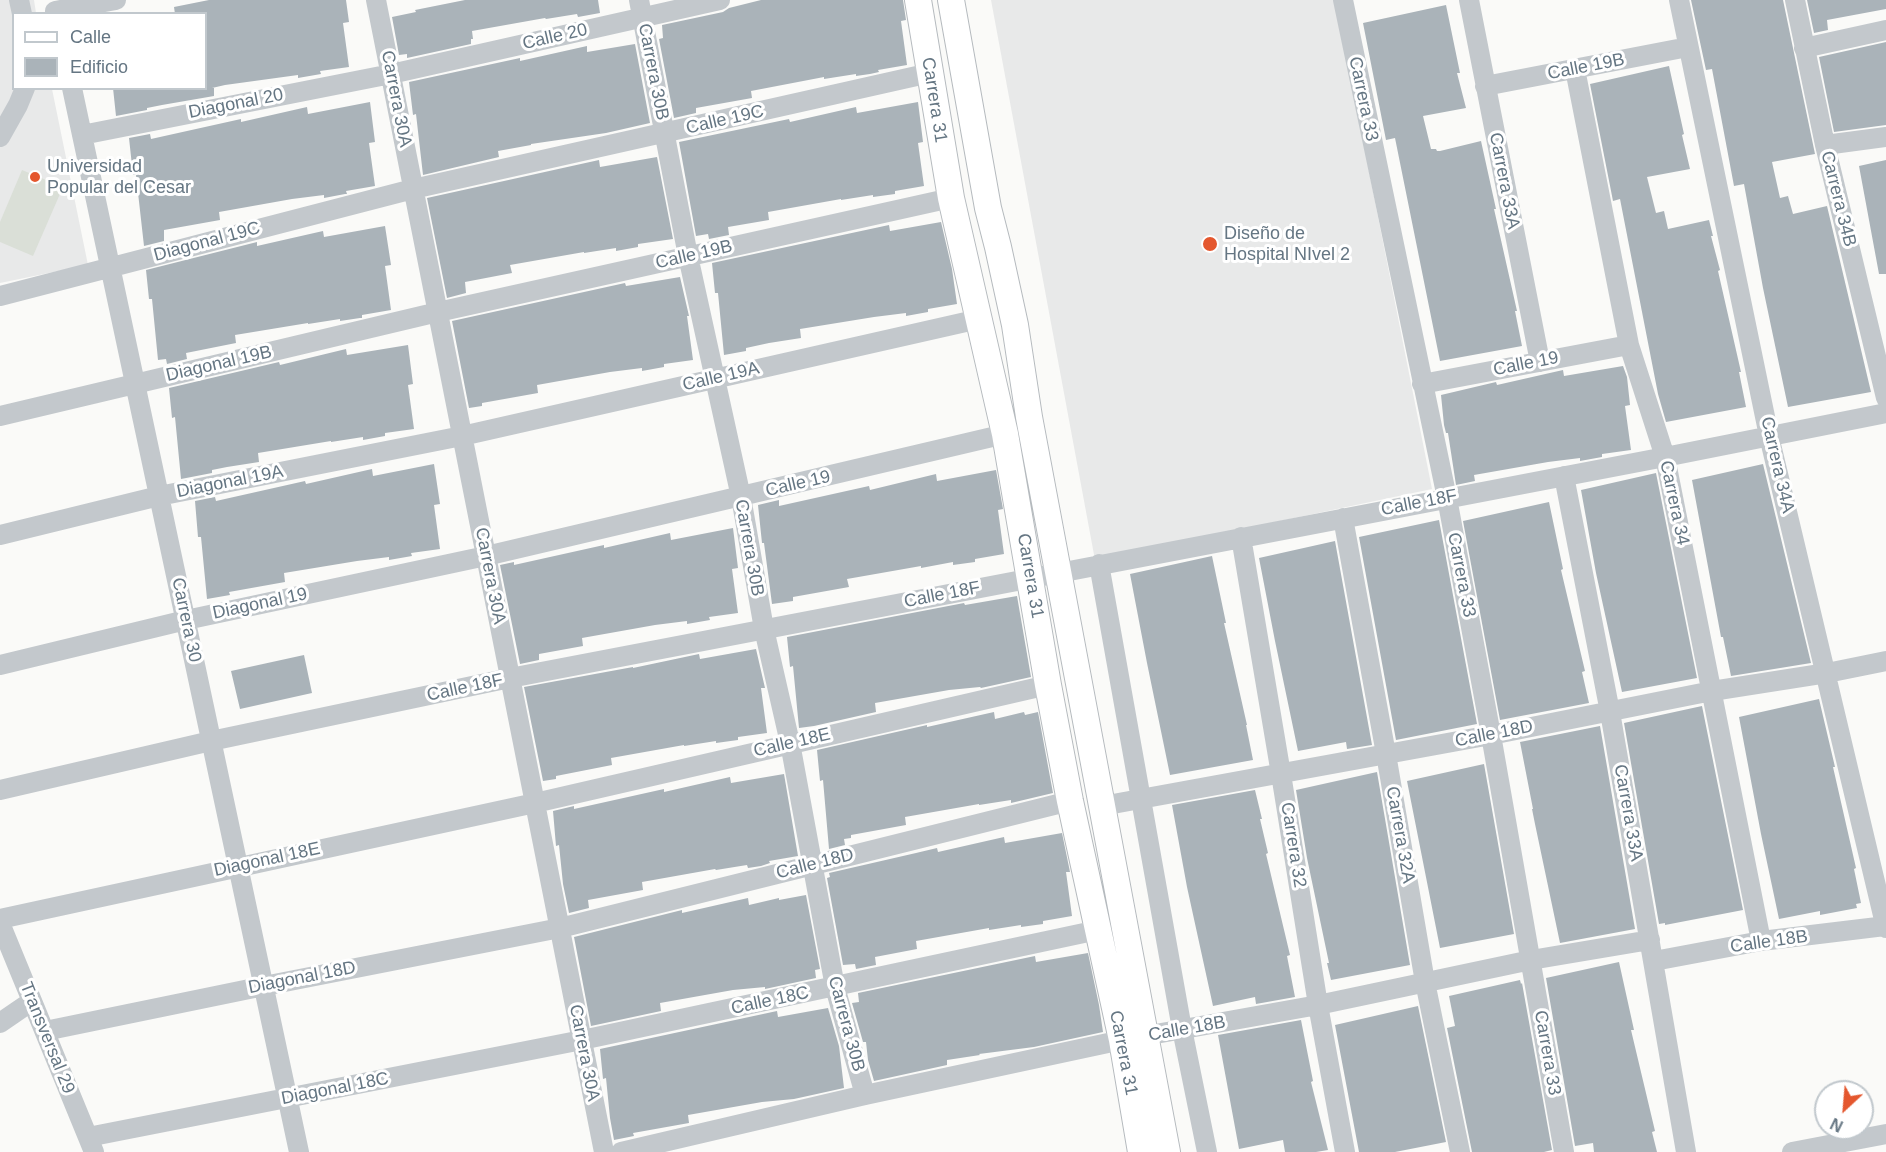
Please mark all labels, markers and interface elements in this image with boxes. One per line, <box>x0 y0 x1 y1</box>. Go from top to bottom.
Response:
legend <box>12 12 207 90</box>
street label: Calle 20 <box>520 19 590 55</box>
street label: Carrera 30B <box>633 22 673 122</box>
text: Calle <box>70 27 111 47</box>
street label: Carrera 30A <box>376 49 416 149</box>
street label: Calle 19B <box>1546 49 1626 85</box>
street label: Carrera 33 <box>1343 55 1383 143</box>
street label: Carrera 31 <box>917 56 951 144</box>
text: Edificio <box>70 57 128 77</box>
street label: Diagonal 20 <box>187 84 285 124</box>
street label: Calle 19C <box>684 101 766 139</box>
street label: Carrera 33A <box>1484 131 1524 231</box>
street label: Carrera 34B <box>1816 149 1860 249</box>
place label: Universidad Popular del Cesar <box>47 156 191 198</box>
marker: Universidad Popular del Cesar <box>28 170 42 184</box>
street label: Diagonal 19C <box>152 217 262 267</box>
place label: Diseño de Hospital NIvel 2 <box>1224 223 1350 266</box>
marker: Diseño de Hospital NIvel 2 <box>1201 235 1219 253</box>
street label: Calle 19B <box>654 236 734 274</box>
street label: Diagonal 19B <box>164 341 274 387</box>
street label: Calle 19 <box>1492 347 1560 381</box>
street label: Calle 19A <box>681 358 761 396</box>
street label: Carrera 34A <box>1755 415 1799 515</box>
street label: Carrera 34 <box>1654 459 1694 547</box>
street label: Diagonal 19A <box>175 461 285 503</box>
street label: Calle 19 <box>763 466 833 502</box>
street label: Calle 18F <box>1379 485 1459 521</box>
street label: Carrera 30B <box>730 498 768 598</box>
street label: Carrera 30A <box>470 526 510 626</box>
street label: Carrera 33 <box>1442 531 1480 619</box>
street label: Carrera 31 <box>1012 532 1048 620</box>
street label: Carrera 30 <box>166 576 206 664</box>
street label: Calle 18F <box>902 577 982 613</box>
street label: Diagonal 19 <box>211 583 309 625</box>
street label: Calle 18F <box>425 669 505 707</box>
street label: Calle 18D <box>1453 716 1535 752</box>
street label: Calle 18E <box>752 724 832 762</box>
street label: Carrera 33A <box>1609 763 1647 863</box>
street label: Carrera 32A <box>1381 785 1419 885</box>
street label: Carrera 32 <box>1276 801 1310 889</box>
street label: Diagonal 18E <box>212 838 322 882</box>
street label: Calle 18D <box>774 844 856 884</box>
street label: Calle 18B <box>1729 926 1809 958</box>
street label: Diagonal 18D <box>246 957 358 999</box>
street label: Carrera 30B <box>823 974 869 1074</box>
street label: Transversal 29 <box>15 979 79 1097</box>
street label: Calle 18C <box>729 982 811 1020</box>
street label: Carrera 30A <box>564 1003 604 1103</box>
street label: Carrera 31 <box>1104 1009 1142 1097</box>
street label: Carrera 33 <box>1529 1009 1565 1097</box>
street label: Calle 18B <box>1147 1012 1227 1046</box>
street label: Diagonal 18C <box>279 1068 391 1110</box>
north arrow <box>1814 1080 1874 1140</box>
text: N <box>1828 1115 1846 1135</box>

